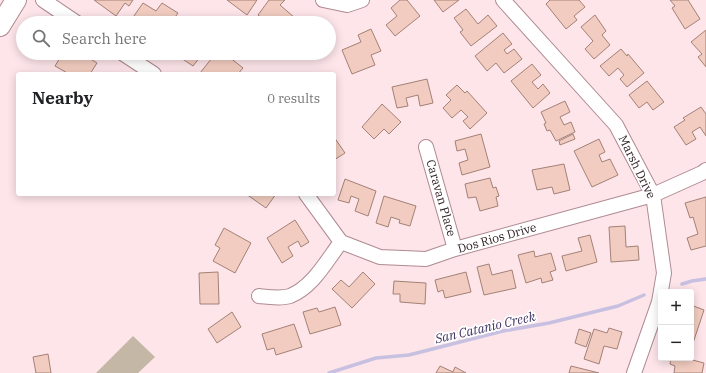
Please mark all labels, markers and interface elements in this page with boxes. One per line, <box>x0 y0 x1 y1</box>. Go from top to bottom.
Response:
search box <box>16 16 336 60</box>
icon: search <box>30 27 52 49</box>
text: Search here <box>62 29 147 48</box>
text: Nearby <box>32 87 93 109</box>
text: 0 results <box>267 90 320 107</box>
street label: Marsh Drive <box>616 133 659 201</box>
street label: Caravan Place <box>423 158 460 238</box>
street label: Dos Rios Drive <box>456 219 538 256</box>
map controls <box>658 289 694 361</box>
button: + <box>658 289 694 325</box>
water label: San Catanio Creek <box>432 308 537 348</box>
button: − <box>658 325 694 361</box>

